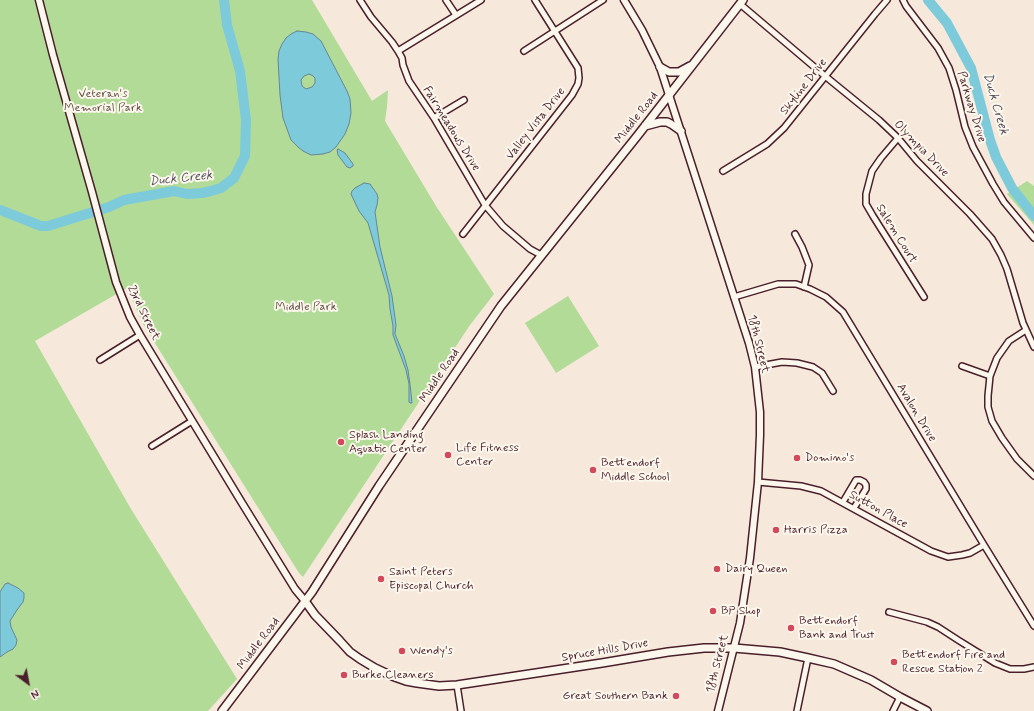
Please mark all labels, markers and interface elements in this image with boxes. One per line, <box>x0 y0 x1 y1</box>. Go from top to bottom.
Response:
street label: Skyline Drive <box>778 56 830 118</box>
street label: Parkway Drive <box>953 70 989 144</box>
water label: Duck Creek <box>979 71 1011 137</box>
street label: Fairmeadows Drive <box>419 84 483 174</box>
street label: Valley Vista Drive <box>503 85 569 163</box>
park label: Veteran's Memorial Park <box>64 87 142 115</box>
street label: Middle Road <box>612 89 662 147</box>
street label: Olympia Drive <box>890 118 952 180</box>
water label: Duck Creek <box>149 168 213 190</box>
street label: Salem Court <box>872 202 920 266</box>
street label: 23rd Street <box>124 283 162 343</box>
park label: Middle Park <box>275 300 337 314</box>
street label: 18th Street <box>744 313 772 375</box>
street label: Middle Road <box>417 346 463 406</box>
street label: Avalon Drive <box>893 381 939 445</box>
place label: Splash Landing Aquatic Center <box>349 428 427 456</box>
marker: Splash Landing Aquatic Center <box>336 437 346 447</box>
place label: Life Fitness Center <box>456 441 519 469</box>
marker: Life Fitness Center <box>443 450 453 460</box>
place label: Domino's <box>805 451 854 465</box>
marker: Domino's <box>792 453 802 463</box>
place label: Bettendorf Middle School <box>601 456 670 484</box>
marker: Bettendorf Middle School <box>588 465 598 475</box>
street label: Sutton Place <box>846 488 910 532</box>
place label: Harris Pizza <box>784 523 848 537</box>
marker: Harris Pizza <box>771 525 781 535</box>
place label: Dairy Queen <box>725 562 788 576</box>
marker: Dairy Queen <box>712 564 722 574</box>
place label: Saint Peters Episcopal Church <box>389 565 473 593</box>
marker: Saint Peters Episcopal Church <box>376 574 386 584</box>
place label: BP Shop <box>721 604 761 618</box>
marker: BP Shop <box>708 606 718 616</box>
place label: Bettendorf Bank and Trust <box>799 614 874 642</box>
street label: Middle Road <box>235 615 283 673</box>
marker: Bettendorf Bank and Trust <box>786 623 796 633</box>
street label: 18th Street <box>704 633 732 695</box>
street label: Spruce Hills Drive <box>561 636 649 666</box>
place label: Wendy's <box>410 644 453 658</box>
marker: Wendy's <box>397 646 407 656</box>
place label: Bettendorf Fire and Rescue Station 2 <box>902 648 1005 676</box>
marker: Bettendorf Fire and Rescue Station 2 <box>889 657 899 667</box>
north arrow <box>8 663 48 703</box>
place label: Burke Cleaners <box>352 668 434 682</box>
marker: Burke Cleaners <box>339 670 349 680</box>
text: N <box>28 685 41 701</box>
place label: Great Southern Bank <box>563 689 668 703</box>
marker: Great Southern Bank <box>671 691 681 701</box>

